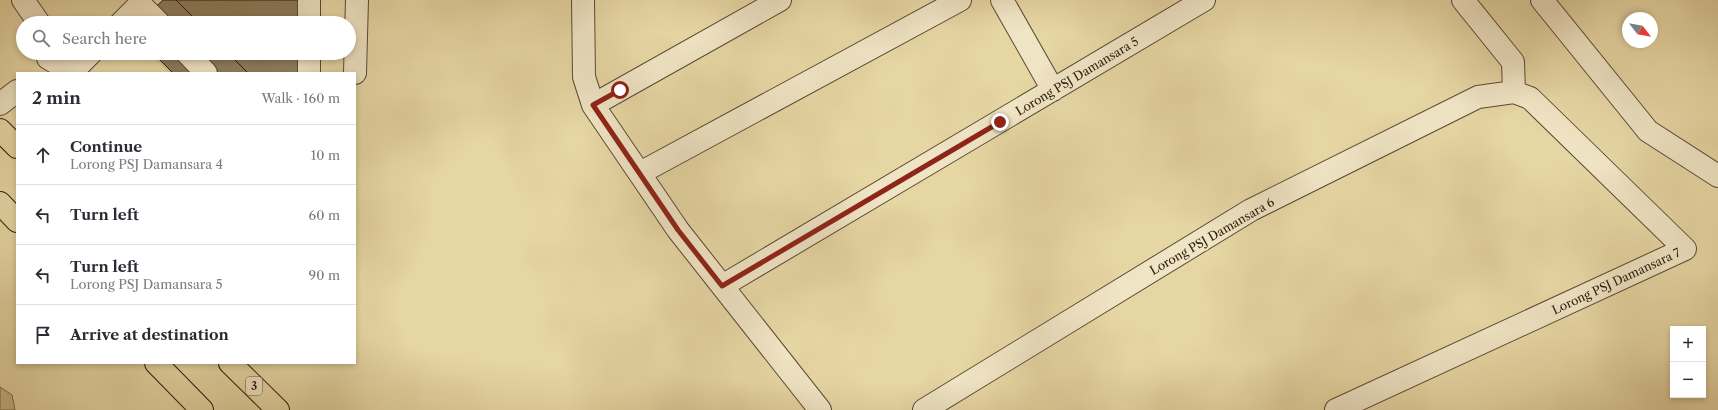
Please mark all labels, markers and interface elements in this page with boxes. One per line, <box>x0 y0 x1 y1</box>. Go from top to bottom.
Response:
north arrow <box>1622 12 1658 48</box>
search box <box>16 16 356 60</box>
icon: search <box>30 27 52 49</box>
text: Search here <box>62 29 147 48</box>
street label: Lorong PSJ Damansara 5 <box>1013 33 1141 119</box>
route start <box>611 81 629 99</box>
text: 2 min <box>32 88 81 108</box>
text: Walk · 160 m <box>261 90 340 106</box>
route end <box>991 113 1009 131</box>
text: Continue <box>70 137 142 156</box>
icon: ahead <box>32 144 54 166</box>
text: 10 m <box>311 147 340 163</box>
text: Lorong PSJ Damansara 4 <box>70 156 223 172</box>
street label: Lorong PSJ Damansara 6 <box>1147 194 1277 278</box>
icon: left <box>32 204 54 226</box>
text: Turn left <box>70 205 139 224</box>
text: 60 m <box>309 207 340 223</box>
street label: Lorong PSJ Damansara 7 <box>1549 245 1683 317</box>
text: Turn left <box>70 257 139 276</box>
icon: left <box>32 264 54 286</box>
text: 90 m <box>309 267 340 283</box>
text: Lorong PSJ Damansara 5 <box>70 276 222 292</box>
icon: arrive <box>32 324 54 346</box>
text: Arrive at destination <box>70 325 229 344</box>
map controls <box>1670 326 1706 398</box>
button: + <box>1670 326 1706 362</box>
button: − <box>1670 362 1706 398</box>
road number: 3 <box>246 377 262 395</box>

